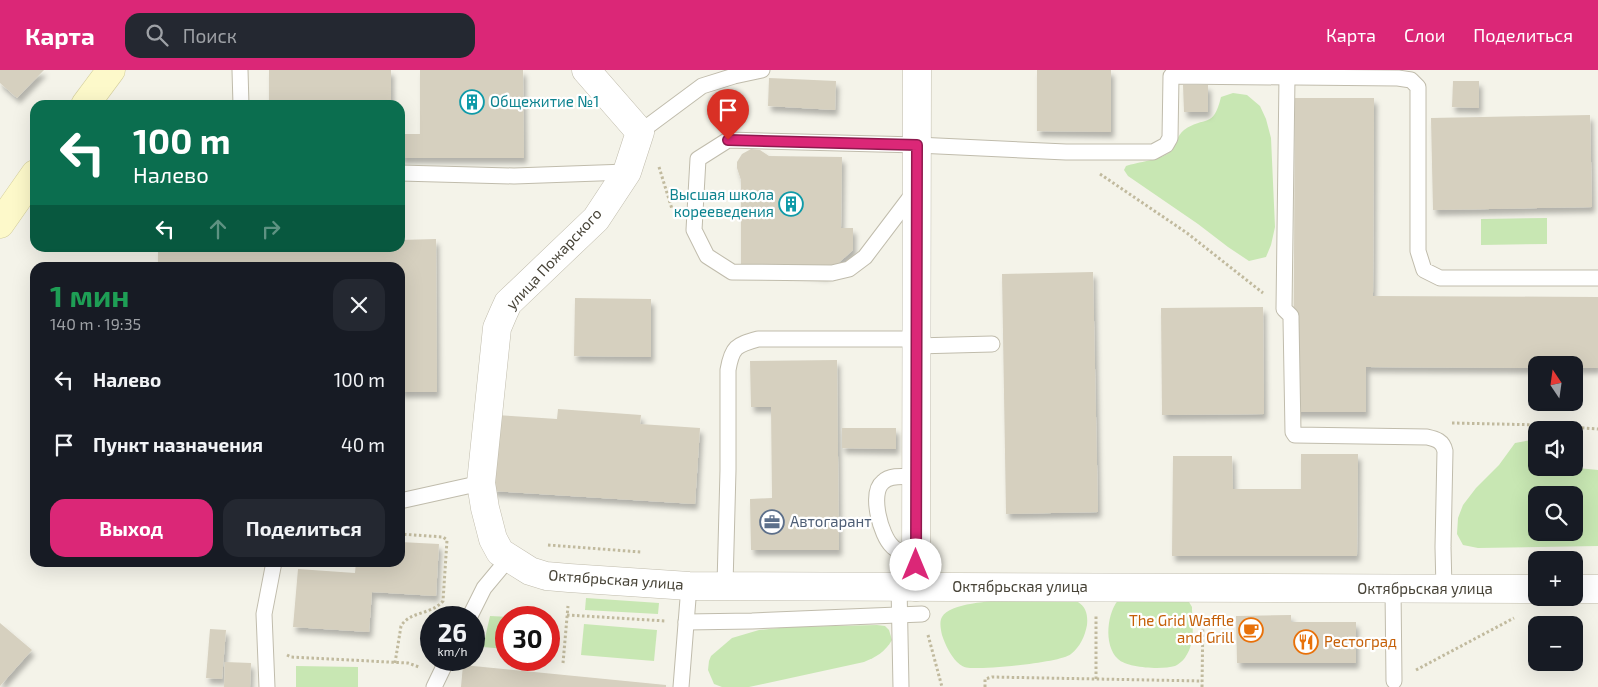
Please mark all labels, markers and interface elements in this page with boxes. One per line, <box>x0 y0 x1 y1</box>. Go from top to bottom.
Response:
search box <box>125 13 475 58</box>
text: Карта <box>25 21 95 50</box>
icon: search <box>143 21 171 49</box>
text: Поиск <box>183 24 237 47</box>
text: Карта <box>1326 24 1376 46</box>
text: Слои <box>1404 24 1445 46</box>
text: Поделиться <box>1473 24 1573 46</box>
building icon: Общежитие №1 <box>459 89 485 115</box>
pin <box>707 89 749 140</box>
place label: Общежитие №1 <box>490 92 599 110</box>
icon: arrive <box>714 96 742 124</box>
text: 100 m <box>133 119 231 161</box>
icon: left <box>50 120 115 185</box>
text: Налево <box>133 161 209 187</box>
place label: Высшая школа корееведения <box>669 185 774 220</box>
building icon: Высшая школа корееведения <box>778 191 804 217</box>
street label: улица Пожарского <box>502 204 606 313</box>
icon: left <box>151 215 179 243</box>
icon: ahead <box>204 215 232 243</box>
icon: right <box>257 215 285 243</box>
text: 1 мин <box>50 277 129 313</box>
button: close <box>333 279 385 331</box>
text: 140 m · 19:35 <box>50 314 141 333</box>
north arrow <box>1528 356 1582 411</box>
map controls <box>1528 356 1583 671</box>
icon: left <box>50 366 78 394</box>
text: Налево <box>93 368 161 391</box>
text: 100 m <box>334 368 385 391</box>
button: sound <box>1528 421 1583 476</box>
icon: arrive <box>50 431 78 459</box>
text: Пункт назначения <box>93 433 263 456</box>
text: 40 m <box>341 433 385 456</box>
button: search <box>1528 486 1583 541</box>
button: Выход <box>50 499 213 557</box>
button: Поделиться <box>223 499 385 557</box>
office icon: Автогарант <box>759 509 785 535</box>
place label: Автогарант <box>790 512 872 530</box>
position arrow <box>889 538 941 590</box>
button: + <box>1528 551 1583 606</box>
street label: Октябрьская улица <box>548 565 684 594</box>
street label: Октябрьская улица <box>952 577 1088 596</box>
street label: Октябрьская улица <box>1357 579 1493 598</box>
speed limit sign: 30 <box>495 606 560 671</box>
place label: The Grid Waffle and Grill <box>1129 611 1235 646</box>
button: − <box>1528 616 1583 671</box>
text: 26 <box>438 617 467 647</box>
cafe icon: The Grid Waffle and Grill <box>1238 617 1264 643</box>
restaurant icon: Рестоград <box>1293 629 1319 655</box>
place label: Рестоград <box>1324 632 1397 650</box>
text: km/h <box>438 644 467 658</box>

